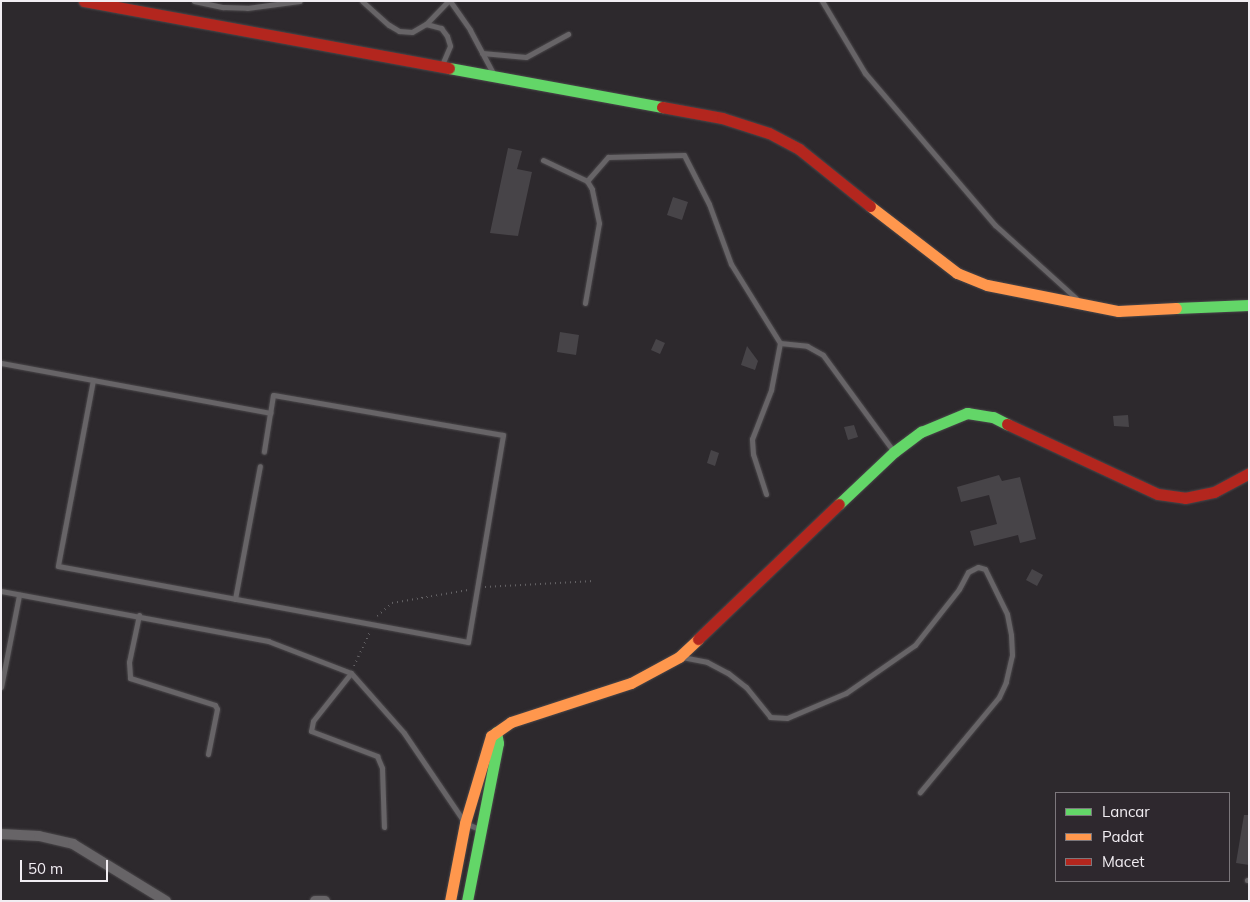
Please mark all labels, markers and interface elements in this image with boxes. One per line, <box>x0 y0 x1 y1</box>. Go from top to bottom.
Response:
legend <box>1055 792 1230 882</box>
text: Lancar <box>1102 802 1150 821</box>
text: Padat <box>1102 827 1144 846</box>
scale bar <box>22 850 110 882</box>
text: Macet <box>1102 852 1145 871</box>
text: 50 m <box>28 859 63 878</box>

